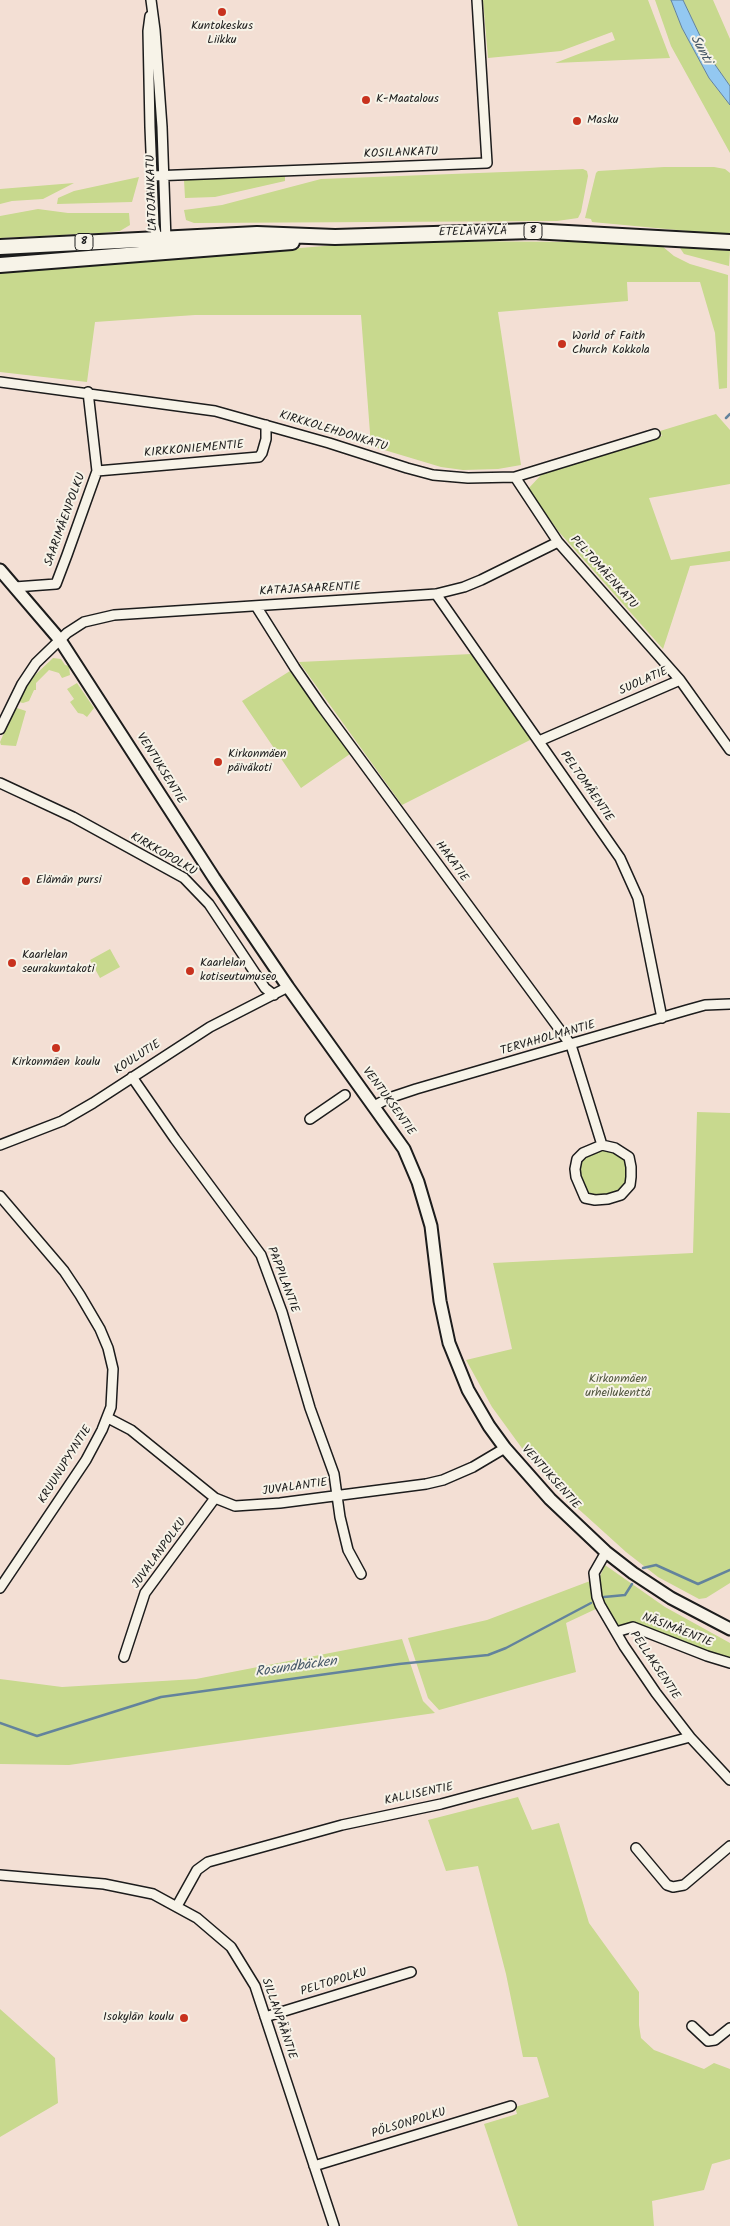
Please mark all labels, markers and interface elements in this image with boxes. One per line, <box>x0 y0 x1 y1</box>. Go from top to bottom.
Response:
marker: Kuntokeskus Liikku <box>216 6 228 18</box>
place label: Kuntokeskus Liikku <box>191 20 253 48</box>
water label: Sunti <box>685 33 715 67</box>
place label: K-Maatalous <box>376 93 439 107</box>
marker: K-Maatalous <box>360 94 372 106</box>
place label: Masku <box>587 114 619 128</box>
marker: Masku <box>571 115 583 127</box>
street label: KOSILANKATU <box>364 146 438 162</box>
street label: LATOJANKATU <box>144 154 162 232</box>
road number: 8 <box>524 222 542 240</box>
street label: ETELÄVÄYLÄ <box>439 225 507 241</box>
road number: 8 <box>75 233 93 250</box>
place label: World of Faith Church Kokkola <box>572 330 650 358</box>
marker: World of Faith Church Kokkola <box>556 338 568 350</box>
street label: KIRKKOLEHDONKATU <box>277 409 389 455</box>
street label: KIRKKONIEMENTIE <box>144 438 244 462</box>
street label: SAARIMÄENPOLKU <box>42 471 90 569</box>
street label: PELTOMÄENKATU <box>566 533 640 613</box>
street label: KATAJASAARENTIE <box>259 580 361 600</box>
street label: SUOLATIE <box>617 665 671 699</box>
street label: VENTUKSENTIE <box>132 731 188 807</box>
place label: Kirkonmäen päiväkoti <box>228 748 286 776</box>
street label: PELTOMÄENTIE <box>556 749 616 825</box>
marker: Kirkonmäen päiväkoti <box>212 756 224 768</box>
street label: KIRKKOPOLKU <box>127 830 199 880</box>
street label: HAKATIE <box>431 839 471 885</box>
place label: Elämän pursi <box>36 874 101 888</box>
marker: Elämän pursi <box>20 875 32 887</box>
place label: Kaarlelan seurakuntakoti <box>22 949 95 977</box>
marker: Kaarlelan seurakuntakoti <box>6 957 18 969</box>
place label: Kaarlelan kotiseutumuseo <box>200 957 277 985</box>
marker: Kaarlelan kotiseutumuseo <box>184 965 196 977</box>
street label: TERVAHOLMANTIE <box>499 1019 597 1059</box>
street label: KOULUTIE <box>112 1038 164 1078</box>
marker: Kirkonmäen koulu <box>50 1042 62 1054</box>
place label: Kirkonmäen koulu <box>12 1056 100 1070</box>
street label: VENTUKSENTIE <box>358 1065 418 1139</box>
street label: PAPPILANTIE <box>263 1245 301 1315</box>
park label: Kirkonmäen urheilukenttä <box>585 1373 651 1401</box>
street label: KRUUNUPYYNTIE <box>36 1423 96 1507</box>
street label: VENTUKSENTIE <box>518 1443 582 1513</box>
street label: JUVALANTIE <box>262 1476 328 1500</box>
street label: JUVALANPOLKU <box>130 1516 190 1592</box>
street label: NÄSIMÄENTIE <box>640 1611 714 1651</box>
street label: PELLAKSENTIE <box>626 1629 682 1703</box>
water label: Rosundbäcken <box>254 1654 338 1682</box>
street label: KALLISENTIE <box>383 1781 455 1809</box>
street label: PELTOPOLKU <box>299 1966 369 2000</box>
street label: SILLANPÄÄNTIE <box>257 1976 299 2062</box>
place label: Isokylän koulu <box>103 2011 174 2025</box>
marker: Isokylän koulu <box>178 2012 190 2024</box>
street label: PÖLSONPOLKU <box>370 2106 448 2142</box>

